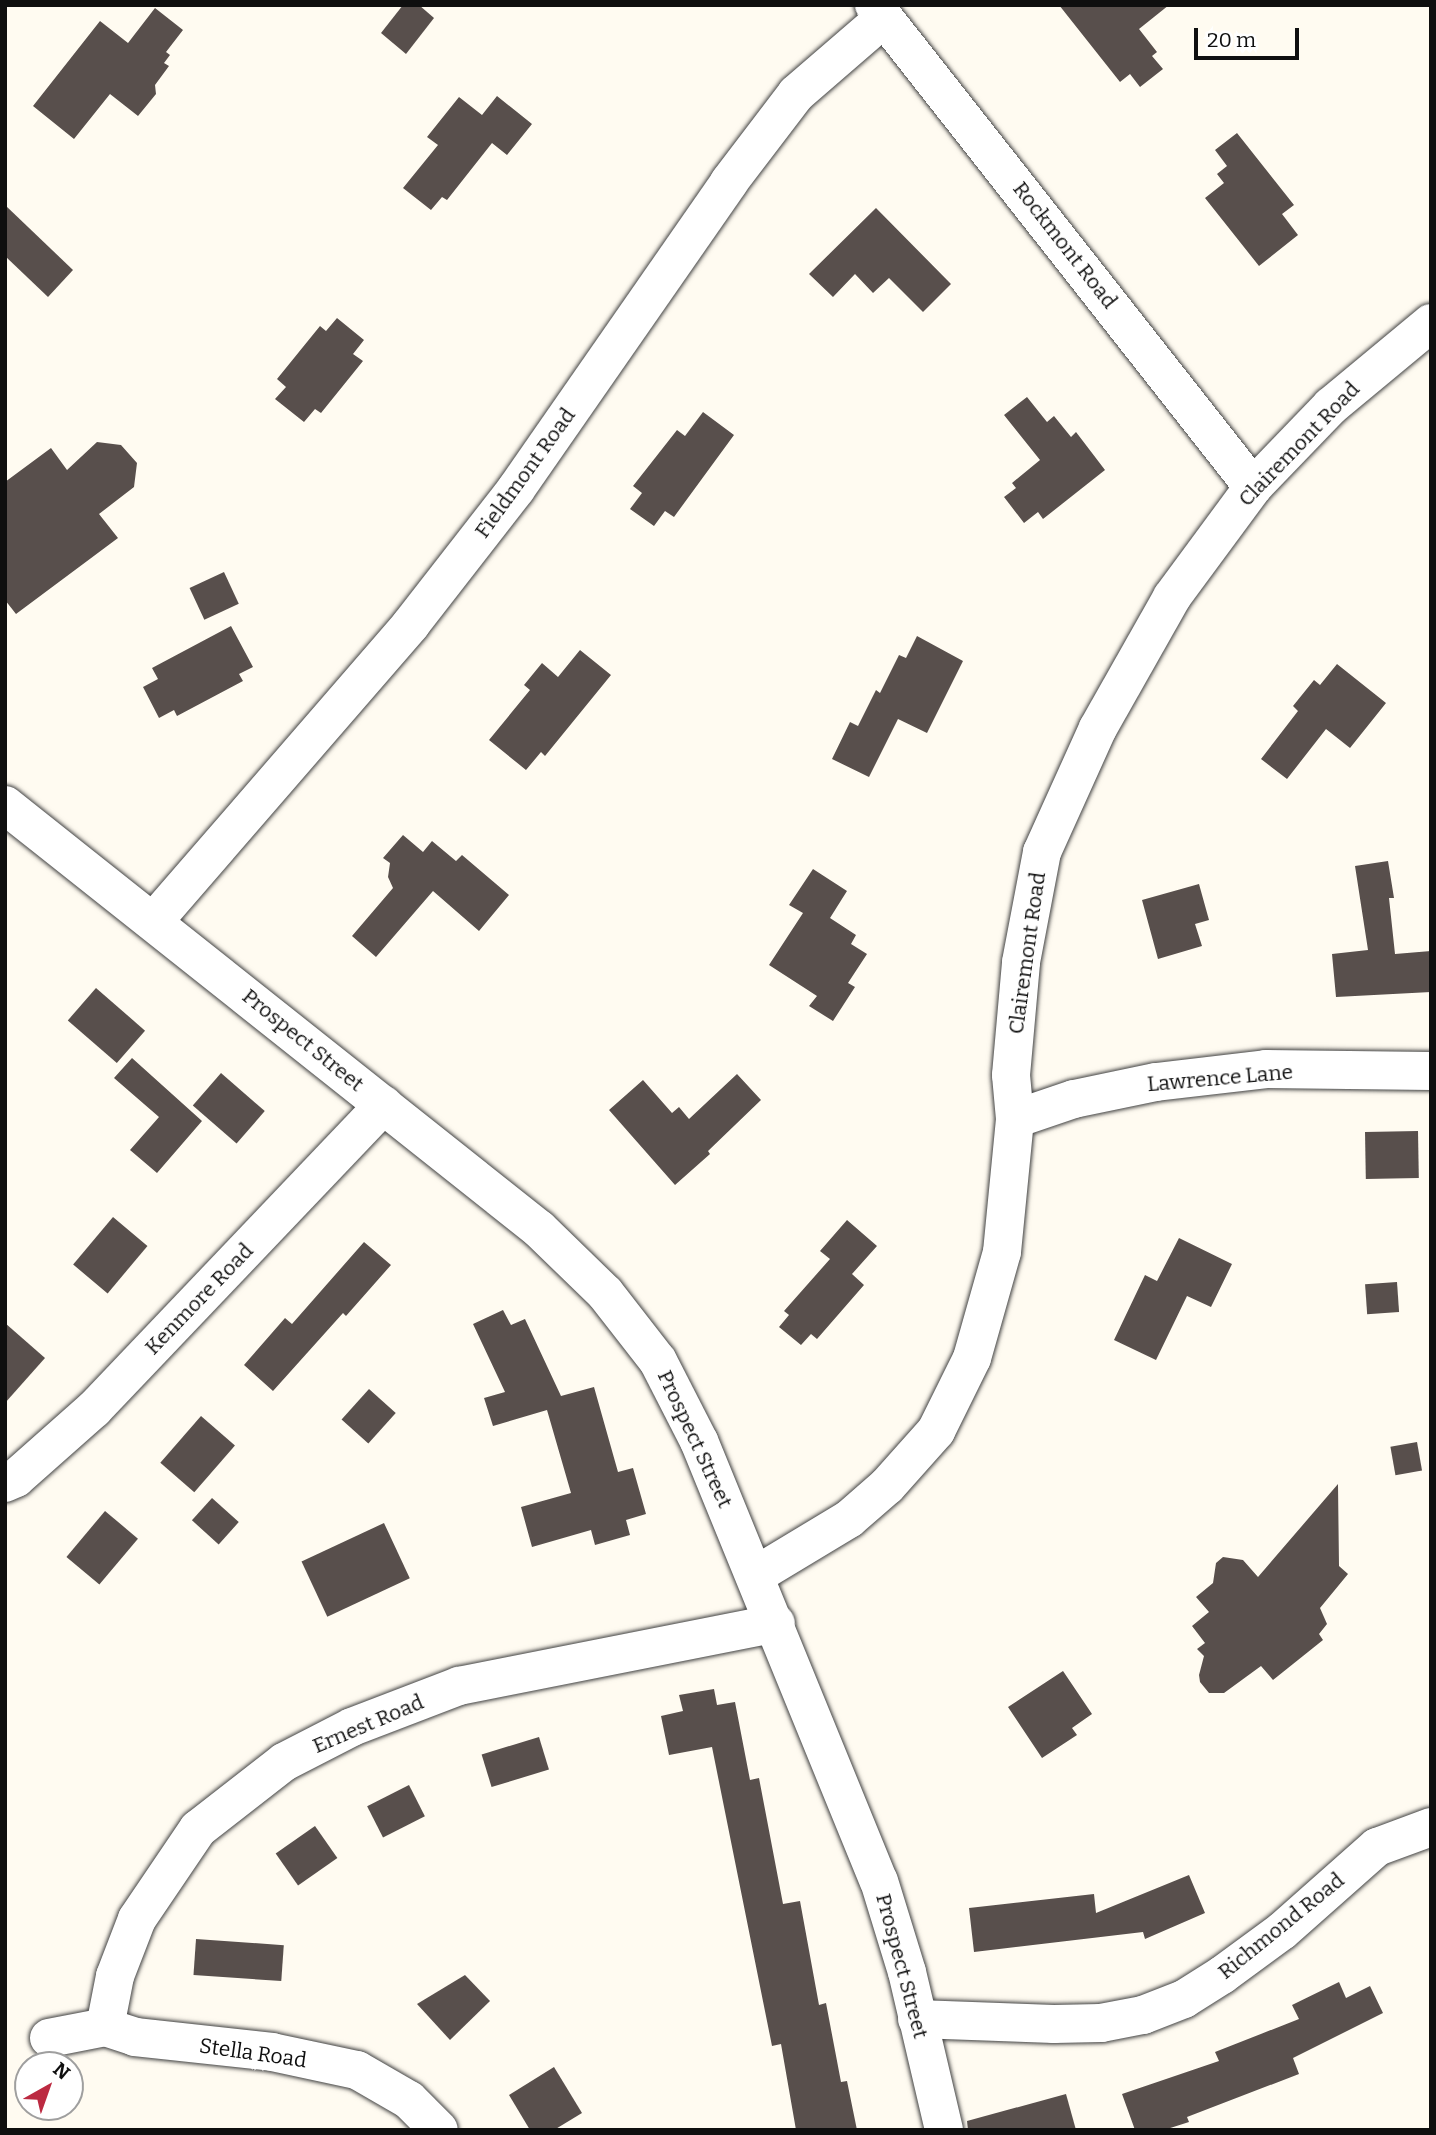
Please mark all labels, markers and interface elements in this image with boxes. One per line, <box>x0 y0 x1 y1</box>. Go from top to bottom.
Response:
scale bar <box>1198 14 1303 58</box>
text: 20 m <box>1207 27 1256 53</box>
street label: Rockmont Road <box>1008 177 1122 313</box>
street label: Clairemont Road <box>1233 377 1365 511</box>
street label: Fieldmont Road <box>469 403 581 543</box>
street label: Clairemont Road <box>1003 870 1051 1036</box>
street label: Prospect Street <box>237 983 369 1097</box>
street label: Lawrence Lane <box>1146 1059 1294 1097</box>
street label: Kenmore Road <box>140 1238 258 1360</box>
street label: Prospect Street <box>652 1366 738 1512</box>
street label: Ernest Road <box>309 1689 427 1759</box>
street label: Richmond Road <box>1213 1868 1349 1984</box>
street label: Prospect Street <box>871 1891 933 2041</box>
street label: Stella Road <box>198 2033 308 2073</box>
north arrow <box>14 2051 84 2121</box>
text: N <box>49 2058 75 2085</box>

